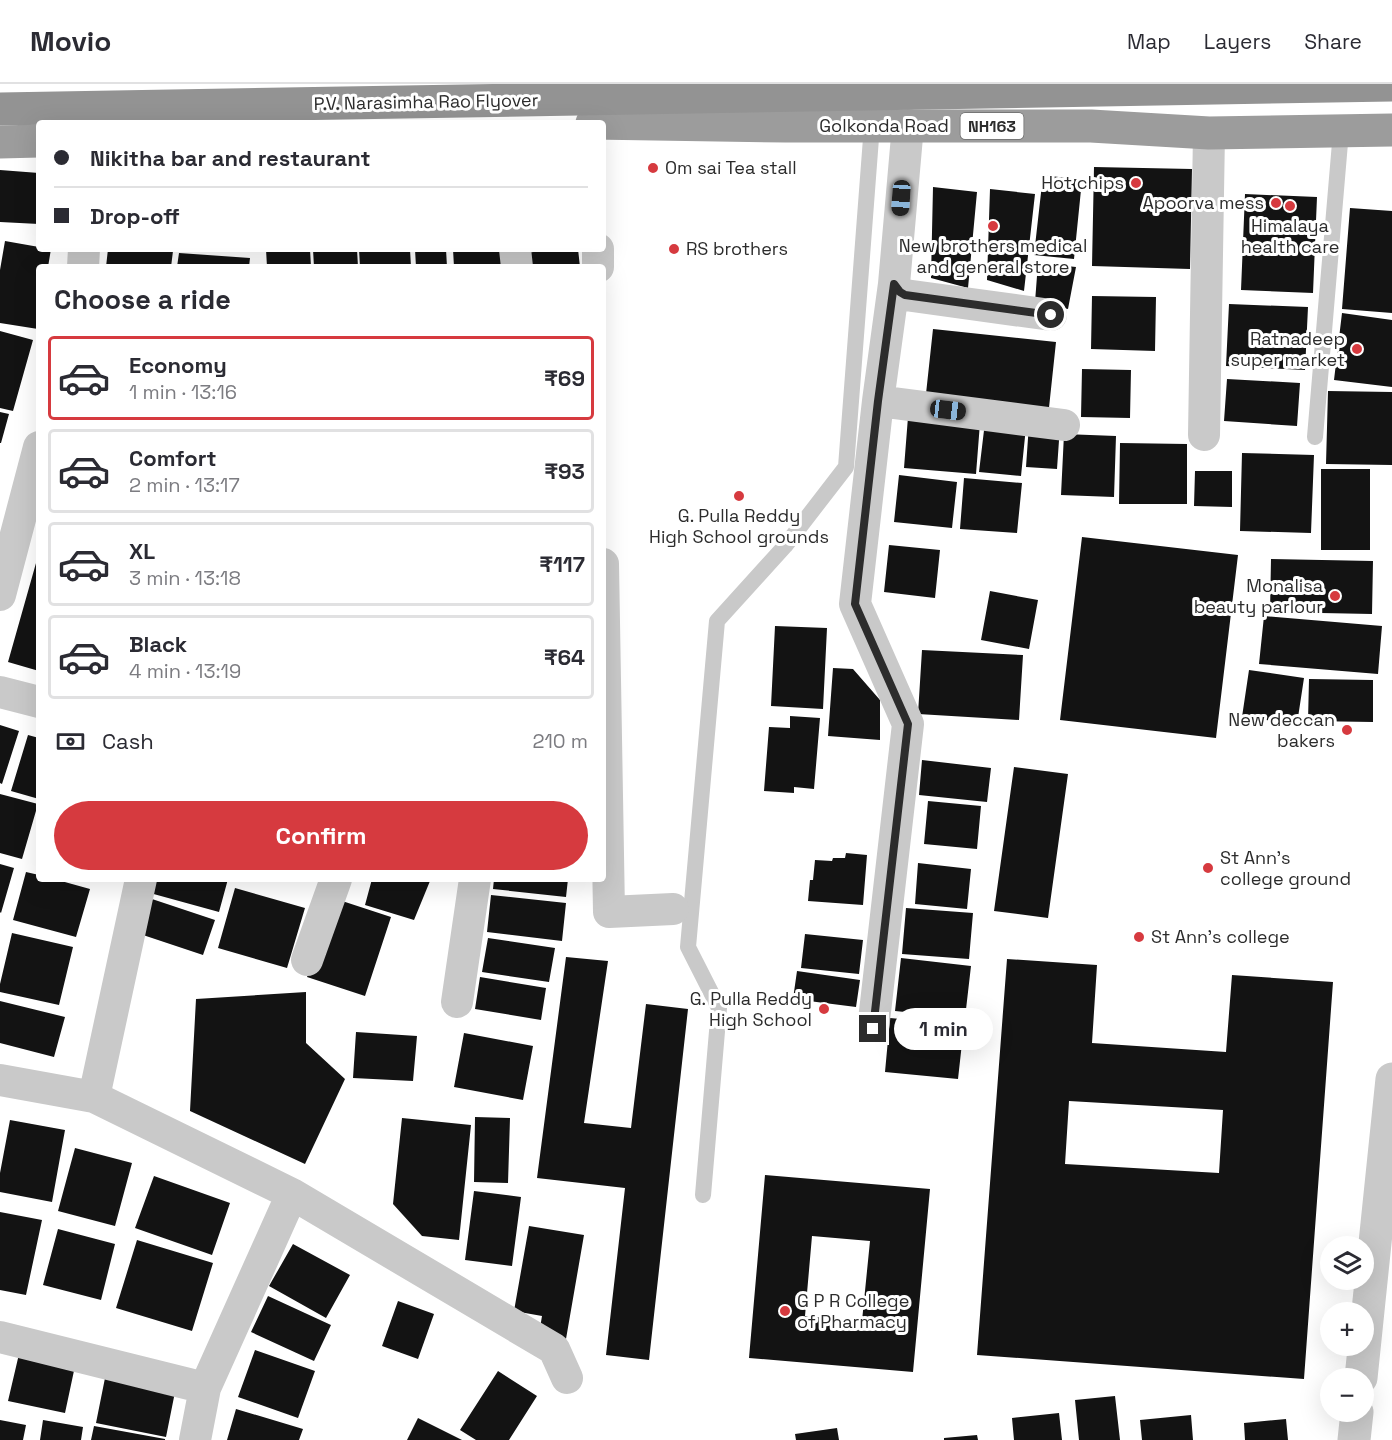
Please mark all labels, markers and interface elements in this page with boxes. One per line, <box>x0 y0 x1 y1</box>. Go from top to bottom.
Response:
text: Movio <box>30 23 111 59</box>
text: Map <box>1127 28 1171 55</box>
text: Layers <box>1204 28 1271 55</box>
text: Share <box>1304 28 1362 55</box>
street label: P.V. Narasimha Rao Flyover <box>313 88 539 115</box>
road number: NH163 <box>960 113 1024 139</box>
street label: Golkonda Road <box>819 114 949 137</box>
text: Nikitha bar and restaurant <box>90 144 370 172</box>
place label: Om sai Tea stall <box>665 156 797 179</box>
marker: Om sai Tea stall <box>646 161 660 175</box>
place label: Hot chips <box>1041 171 1124 194</box>
marker: Hot chips <box>1129 176 1143 190</box>
car <box>891 179 911 217</box>
place label: Apoorva mess <box>1143 191 1264 214</box>
marker: Apoorva mess <box>1269 196 1283 210</box>
marker: Himalaya health care <box>1283 199 1297 213</box>
text: Drop-off <box>90 202 180 230</box>
place label: Himalaya health care <box>1241 214 1339 258</box>
marker: New brothers medical and general store <box>986 219 1000 233</box>
place label: New brothers medical and general store <box>899 234 1087 278</box>
place label: RS brothers <box>686 237 788 260</box>
marker: RS brothers <box>667 242 681 256</box>
text: Choose a ride <box>54 282 231 317</box>
route start <box>1037 301 1064 328</box>
place label: Ratnadeep super market <box>1230 327 1345 371</box>
marker: Ratnadeep super market <box>1350 342 1364 356</box>
icon: car <box>57 351 111 405</box>
text: Economy <box>129 351 227 379</box>
text: ₹69 <box>544 364 585 392</box>
text: 1 min · 13:16 <box>129 379 237 405</box>
car <box>929 399 967 421</box>
icon: car <box>57 444 111 498</box>
text: Comfort <box>129 444 217 472</box>
text: ₹93 <box>544 457 585 485</box>
text: 2 min · 13:17 <box>129 472 240 498</box>
marker: G. Pulla Reddy High School grounds <box>732 489 746 503</box>
place label: G. Pulla Reddy High School grounds <box>649 504 829 548</box>
icon: car <box>57 537 111 591</box>
text: XL <box>129 537 155 565</box>
text: ₹117 <box>539 550 585 578</box>
text: 3 min · 13:18 <box>129 565 241 591</box>
place label: Monalisa beauty parlour <box>1194 574 1323 618</box>
marker: Monalisa beauty parlour <box>1328 589 1342 603</box>
icon: car <box>57 630 111 684</box>
text: Black <box>129 630 187 658</box>
text: ₹64 <box>544 643 585 671</box>
text: 4 min · 13:19 <box>129 658 241 684</box>
place label: New deccan bakers <box>1228 708 1335 752</box>
marker: New deccan bakers <box>1340 723 1354 737</box>
icon: cash <box>54 725 87 758</box>
text: Cash <box>102 727 154 755</box>
text: 210 m <box>532 728 588 754</box>
button: Confirm <box>54 801 588 870</box>
place label: St Ann's college ground <box>1220 846 1351 890</box>
marker: St Ann's college ground <box>1201 861 1215 875</box>
place label: St Ann's college <box>1151 925 1290 948</box>
marker: St Ann's college <box>1132 930 1146 944</box>
place label: G. Pulla Reddy High School <box>690 987 812 1031</box>
marker: G. Pulla Reddy High School <box>817 1002 831 1016</box>
callout: 1 min <box>894 1008 993 1050</box>
route end <box>859 1015 886 1042</box>
text: 1 min <box>919 1016 968 1042</box>
map controls <box>1320 1236 1374 1422</box>
button: layers <box>1320 1236 1374 1290</box>
place label: G P R College of Pharmacy <box>797 1289 909 1333</box>
button: + <box>1320 1302 1374 1356</box>
marker: G P R College of Pharmacy <box>778 1304 792 1318</box>
button: − <box>1320 1368 1374 1422</box>

